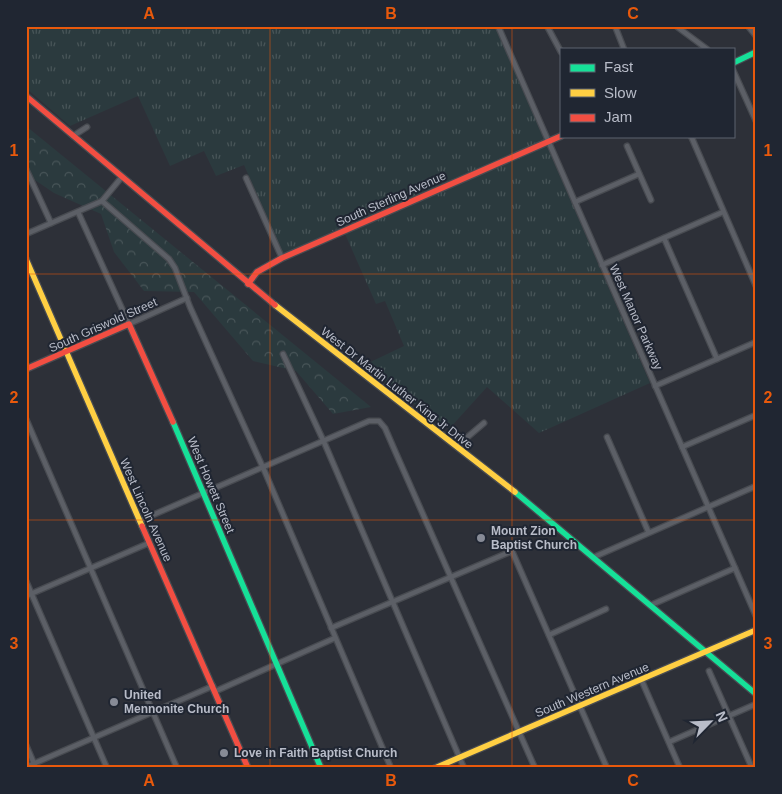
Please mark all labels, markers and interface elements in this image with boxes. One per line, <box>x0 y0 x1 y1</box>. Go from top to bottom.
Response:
text: A <box>143 5 155 22</box>
text: B <box>385 5 397 22</box>
text: C <box>627 5 639 22</box>
legend <box>560 48 734 138</box>
text: Fast <box>604 58 634 75</box>
text: Slow <box>604 84 637 101</box>
text: Jam <box>604 108 632 125</box>
text: 1 <box>10 142 19 159</box>
text: 1 <box>764 142 773 159</box>
street label: South Sterling Avenue <box>334 168 448 230</box>
street label: West Manor Parkway <box>606 262 666 372</box>
street label: South Griswold Street <box>47 295 160 355</box>
street label: West Dr Martin Luther King Jr Drive <box>318 324 476 452</box>
text: 2 <box>10 389 19 406</box>
text: 2 <box>764 389 773 406</box>
street label: West Howett Street <box>184 435 238 536</box>
street label: West Lincoln Avenue <box>117 456 175 564</box>
place label: Mount Zion Baptist Church <box>491 524 577 552</box>
marker: Mount Zion Baptist Church <box>475 532 487 544</box>
text: 3 <box>10 635 19 652</box>
text: 3 <box>764 635 773 652</box>
street label: South Western Avenue <box>533 660 651 720</box>
place label: United Mennonite Church <box>124 688 229 716</box>
marker: United Mennonite Church <box>108 696 120 708</box>
north arrow <box>684 696 734 746</box>
text: N <box>713 709 731 725</box>
place label: Love in Faith Baptist Church <box>234 746 397 760</box>
marker: Love in Faith Baptist Church <box>218 747 230 759</box>
text: A <box>143 772 155 789</box>
text: B <box>385 772 397 789</box>
text: C <box>627 772 639 789</box>

